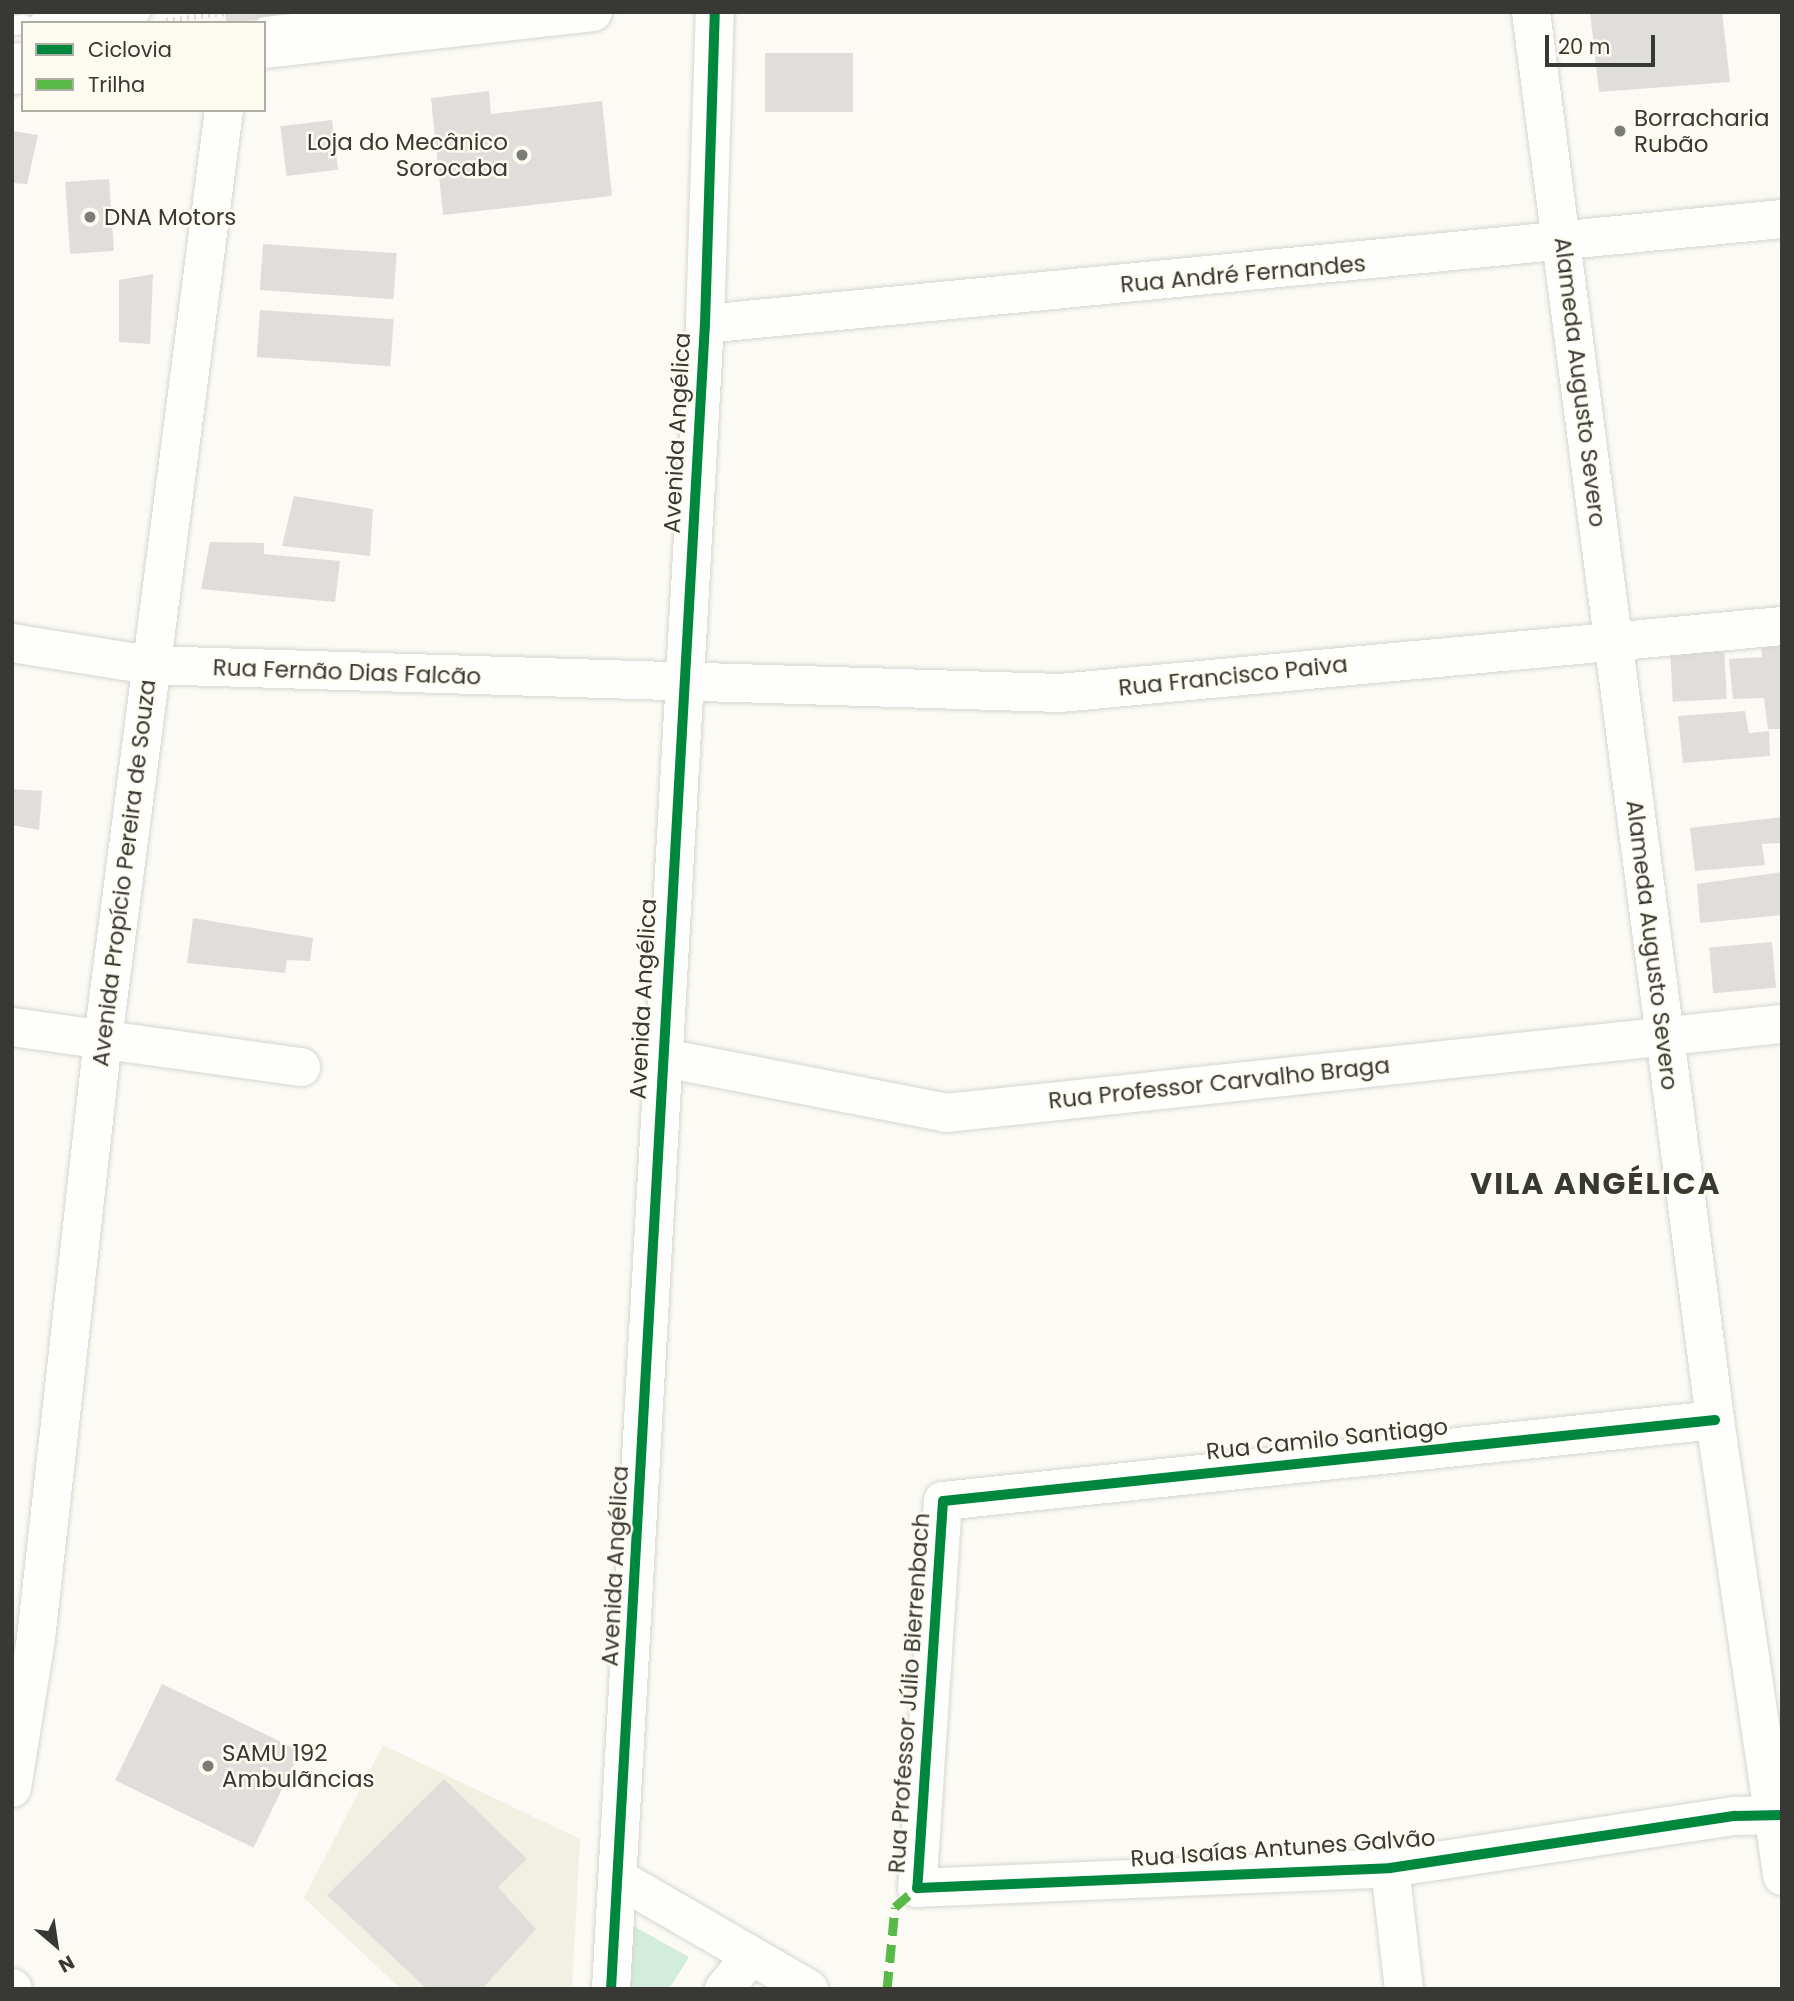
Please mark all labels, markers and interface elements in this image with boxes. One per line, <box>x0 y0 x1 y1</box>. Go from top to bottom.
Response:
legend <box>21 21 266 112</box>
scale bar <box>1549 21 1659 65</box>
text: 20 m <box>1558 32 1611 61</box>
text: Ciclovia <box>88 35 172 64</box>
text: Trilha <box>88 70 145 99</box>
place label: Borracharia Rubão <box>1634 104 1770 158</box>
marker: Borracharia Rubão <box>1612 123 1628 139</box>
place label: Loja do Mecânico Sorocaba <box>307 128 508 182</box>
marker: Loja do Mecânico Sorocaba <box>514 147 530 163</box>
place label: DNA Motors <box>104 203 236 231</box>
marker: DNA Motors <box>82 209 98 225</box>
street label: Alameda Augusto Severo <box>1549 235 1611 529</box>
street label: Rua André Fernandes <box>1119 250 1367 298</box>
street label: Avenida Angélica <box>658 332 696 534</box>
street label: Rua Francisco Paiva <box>1117 650 1349 702</box>
street label: Rua Fernão Dias Falcão <box>212 654 482 690</box>
street label: Avenida Propício Pereira de Souza <box>87 678 161 1068</box>
street label: Alameda Augusto Severo <box>1621 798 1683 1092</box>
street label: Avenida Angélica <box>624 898 662 1100</box>
street label: Rua Professor Carvalho Braga <box>1047 1051 1391 1115</box>
district label: VILA ANGÉLICA <box>1472 1166 1720 1202</box>
street label: Rua Camilo Santiago <box>1205 1413 1449 1465</box>
street label: Avenida Angélica <box>596 1465 634 1667</box>
street label: Rua Professor Júlio Bierrenbach <box>883 1512 935 1874</box>
place label: SAMU 192 Ambulãncias <box>222 1739 375 1793</box>
marker: SAMU 192 Ambulãncias <box>200 1758 216 1774</box>
street label: Rua Isaías Antunes Galvão <box>1130 1824 1436 1872</box>
north arrow <box>21 1910 91 1980</box>
text: N <box>54 1949 79 1979</box>

